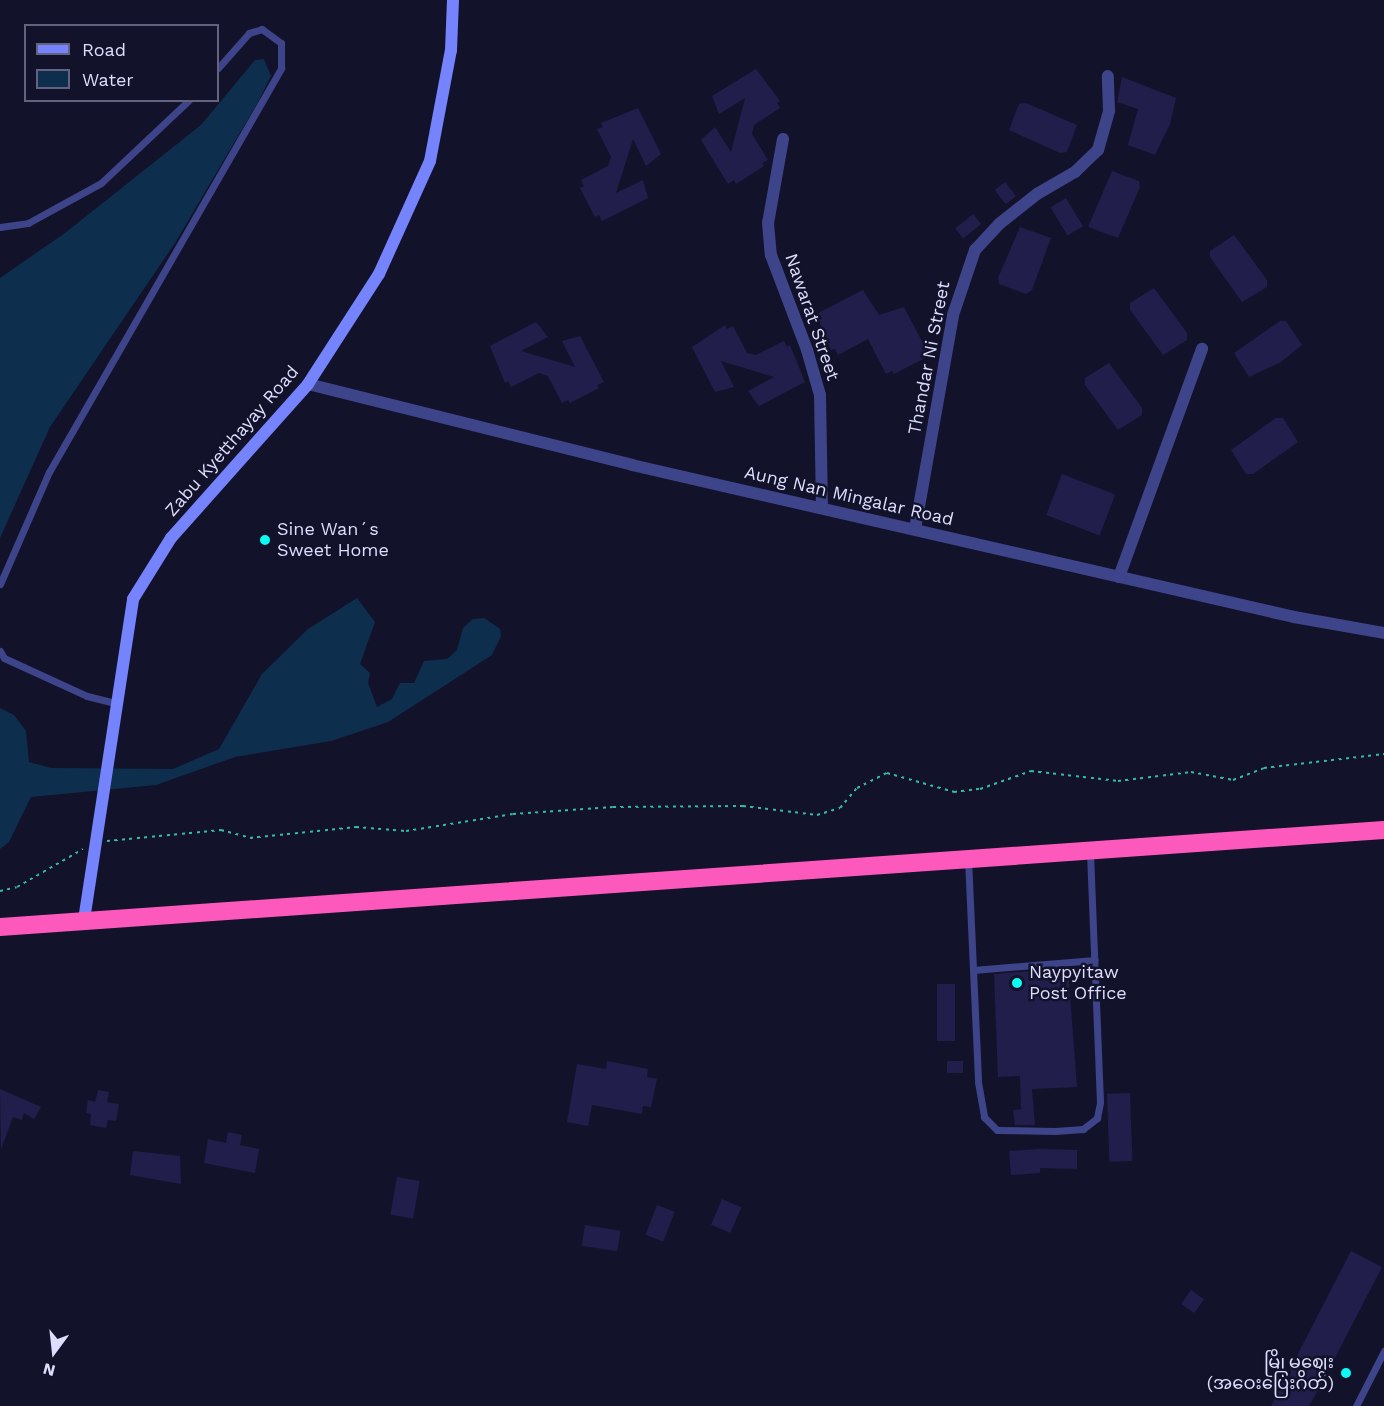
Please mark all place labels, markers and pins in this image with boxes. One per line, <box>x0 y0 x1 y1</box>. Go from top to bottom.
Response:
place label: Sine Wan´s Sweet Home <box>277 519 389 562</box>
marker: Sine Wan´s Sweet Home <box>258 533 272 547</box>
place label: Naypyitaw Post Office <box>1029 962 1127 1004</box>
marker: Naypyitaw Post Office <box>1010 976 1024 990</box>
place label: မြို့မဈေး (အဝေးပြေးဂိတ်) <box>1207 1352 1334 1394</box>
marker: မြို့မဈေး (အဝေးပြေးဂိတ်) <box>1339 1366 1353 1380</box>

